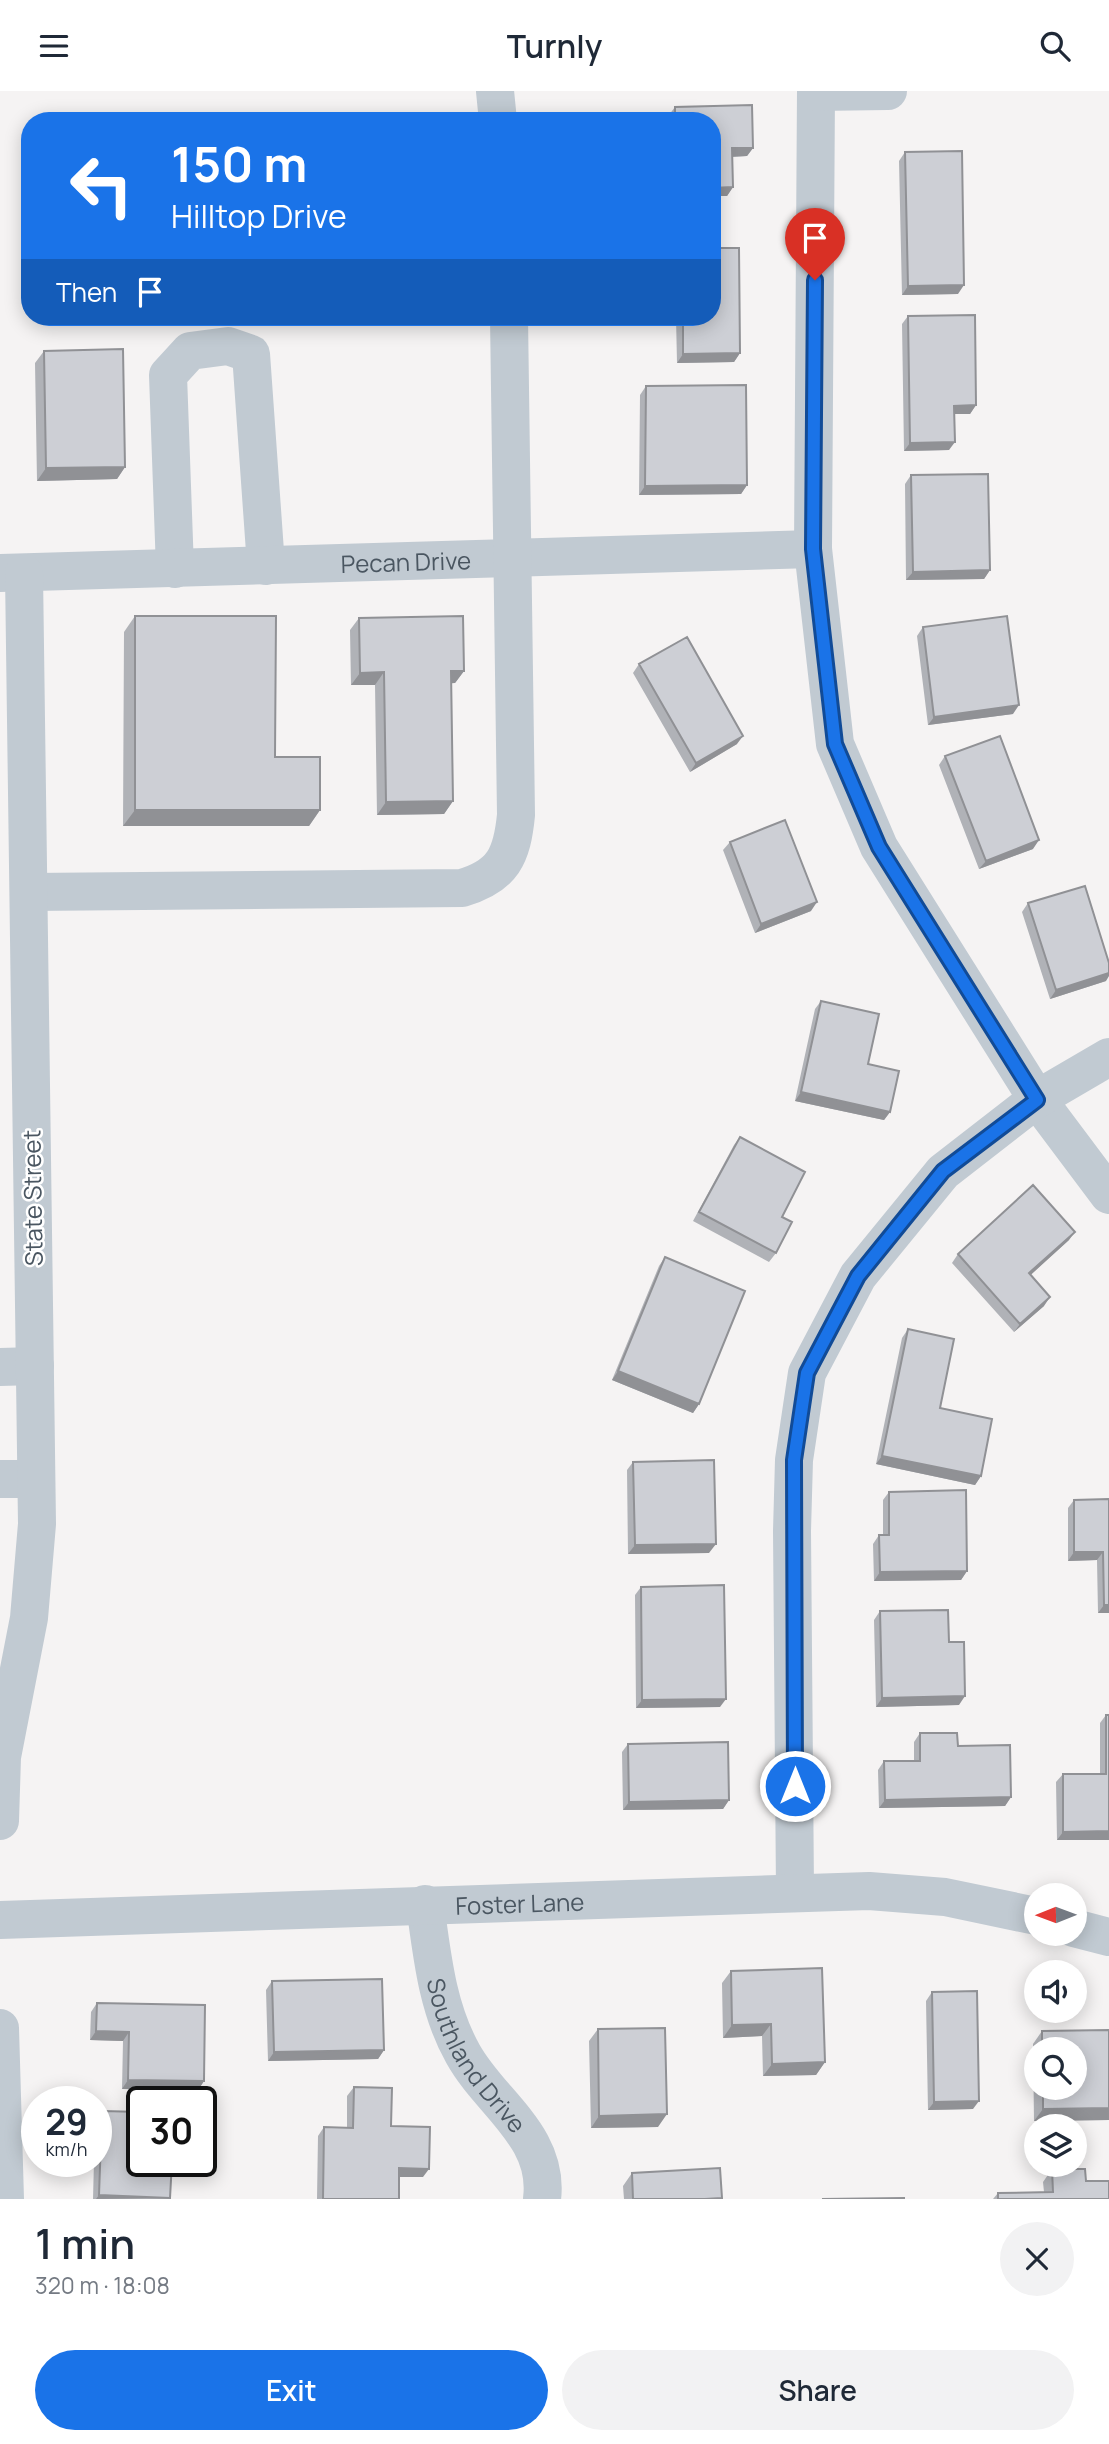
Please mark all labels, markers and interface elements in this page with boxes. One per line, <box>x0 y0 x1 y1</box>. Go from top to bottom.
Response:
text: Turnly <box>507 24 602 68</box>
icon: menu <box>35 27 73 65</box>
icon: search <box>1036 27 1074 65</box>
text: 150 m <box>171 130 307 197</box>
icon: left <box>56 140 147 231</box>
text: Hilltop Drive <box>171 194 347 238</box>
pin <box>785 208 845 280</box>
icon: arrive <box>796 219 834 257</box>
icon: arrive <box>131 273 169 311</box>
text: Then <box>56 274 117 310</box>
street label: Pecan Drive <box>340 543 471 579</box>
street label: State Street <box>14 1130 50 1266</box>
position arrow <box>758 1749 832 1823</box>
north arrow <box>1024 1883 1087 1946</box>
map controls <box>1024 1883 1087 2177</box>
street label: Foster Lane <box>455 1884 585 1921</box>
button: sound <box>1024 1960 1087 2023</box>
street label: Southland Drive <box>420 1975 535 2139</box>
button: search <box>1024 2037 1087 2100</box>
speed limit sign: 30 <box>126 2086 217 2177</box>
text: 29 <box>45 2098 88 2146</box>
button: layers <box>1024 2114 1087 2177</box>
text: km/h <box>46 2137 87 2161</box>
text: 1 min <box>35 2214 135 2272</box>
button: close <box>1000 2222 1074 2296</box>
text: 320 m · 18:08 <box>35 2269 170 2301</box>
button: Exit <box>35 2350 548 2430</box>
button: Share <box>562 2350 1074 2430</box>

